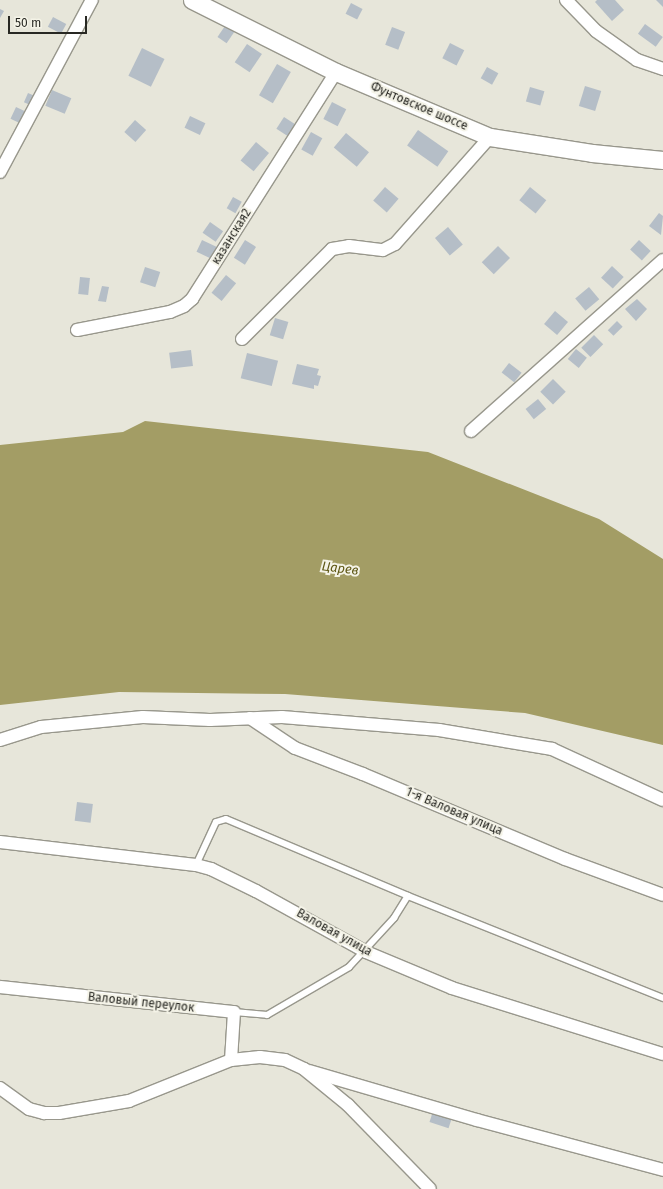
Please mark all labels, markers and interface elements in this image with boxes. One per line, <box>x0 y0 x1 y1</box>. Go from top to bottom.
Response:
scale bar <box>10 8 89 34</box>
text: 50 m <box>15 16 41 30</box>
street label: Фунтовское шоссе <box>368 80 470 134</box>
street label: казанская2 <box>209 206 255 268</box>
water label: Царев <box>321 559 359 579</box>
street label: 1-я Валовая улица <box>403 785 505 839</box>
street label: Валовая улица <box>294 906 374 960</box>
street label: Валовый переулок <box>87 990 195 1016</box>

